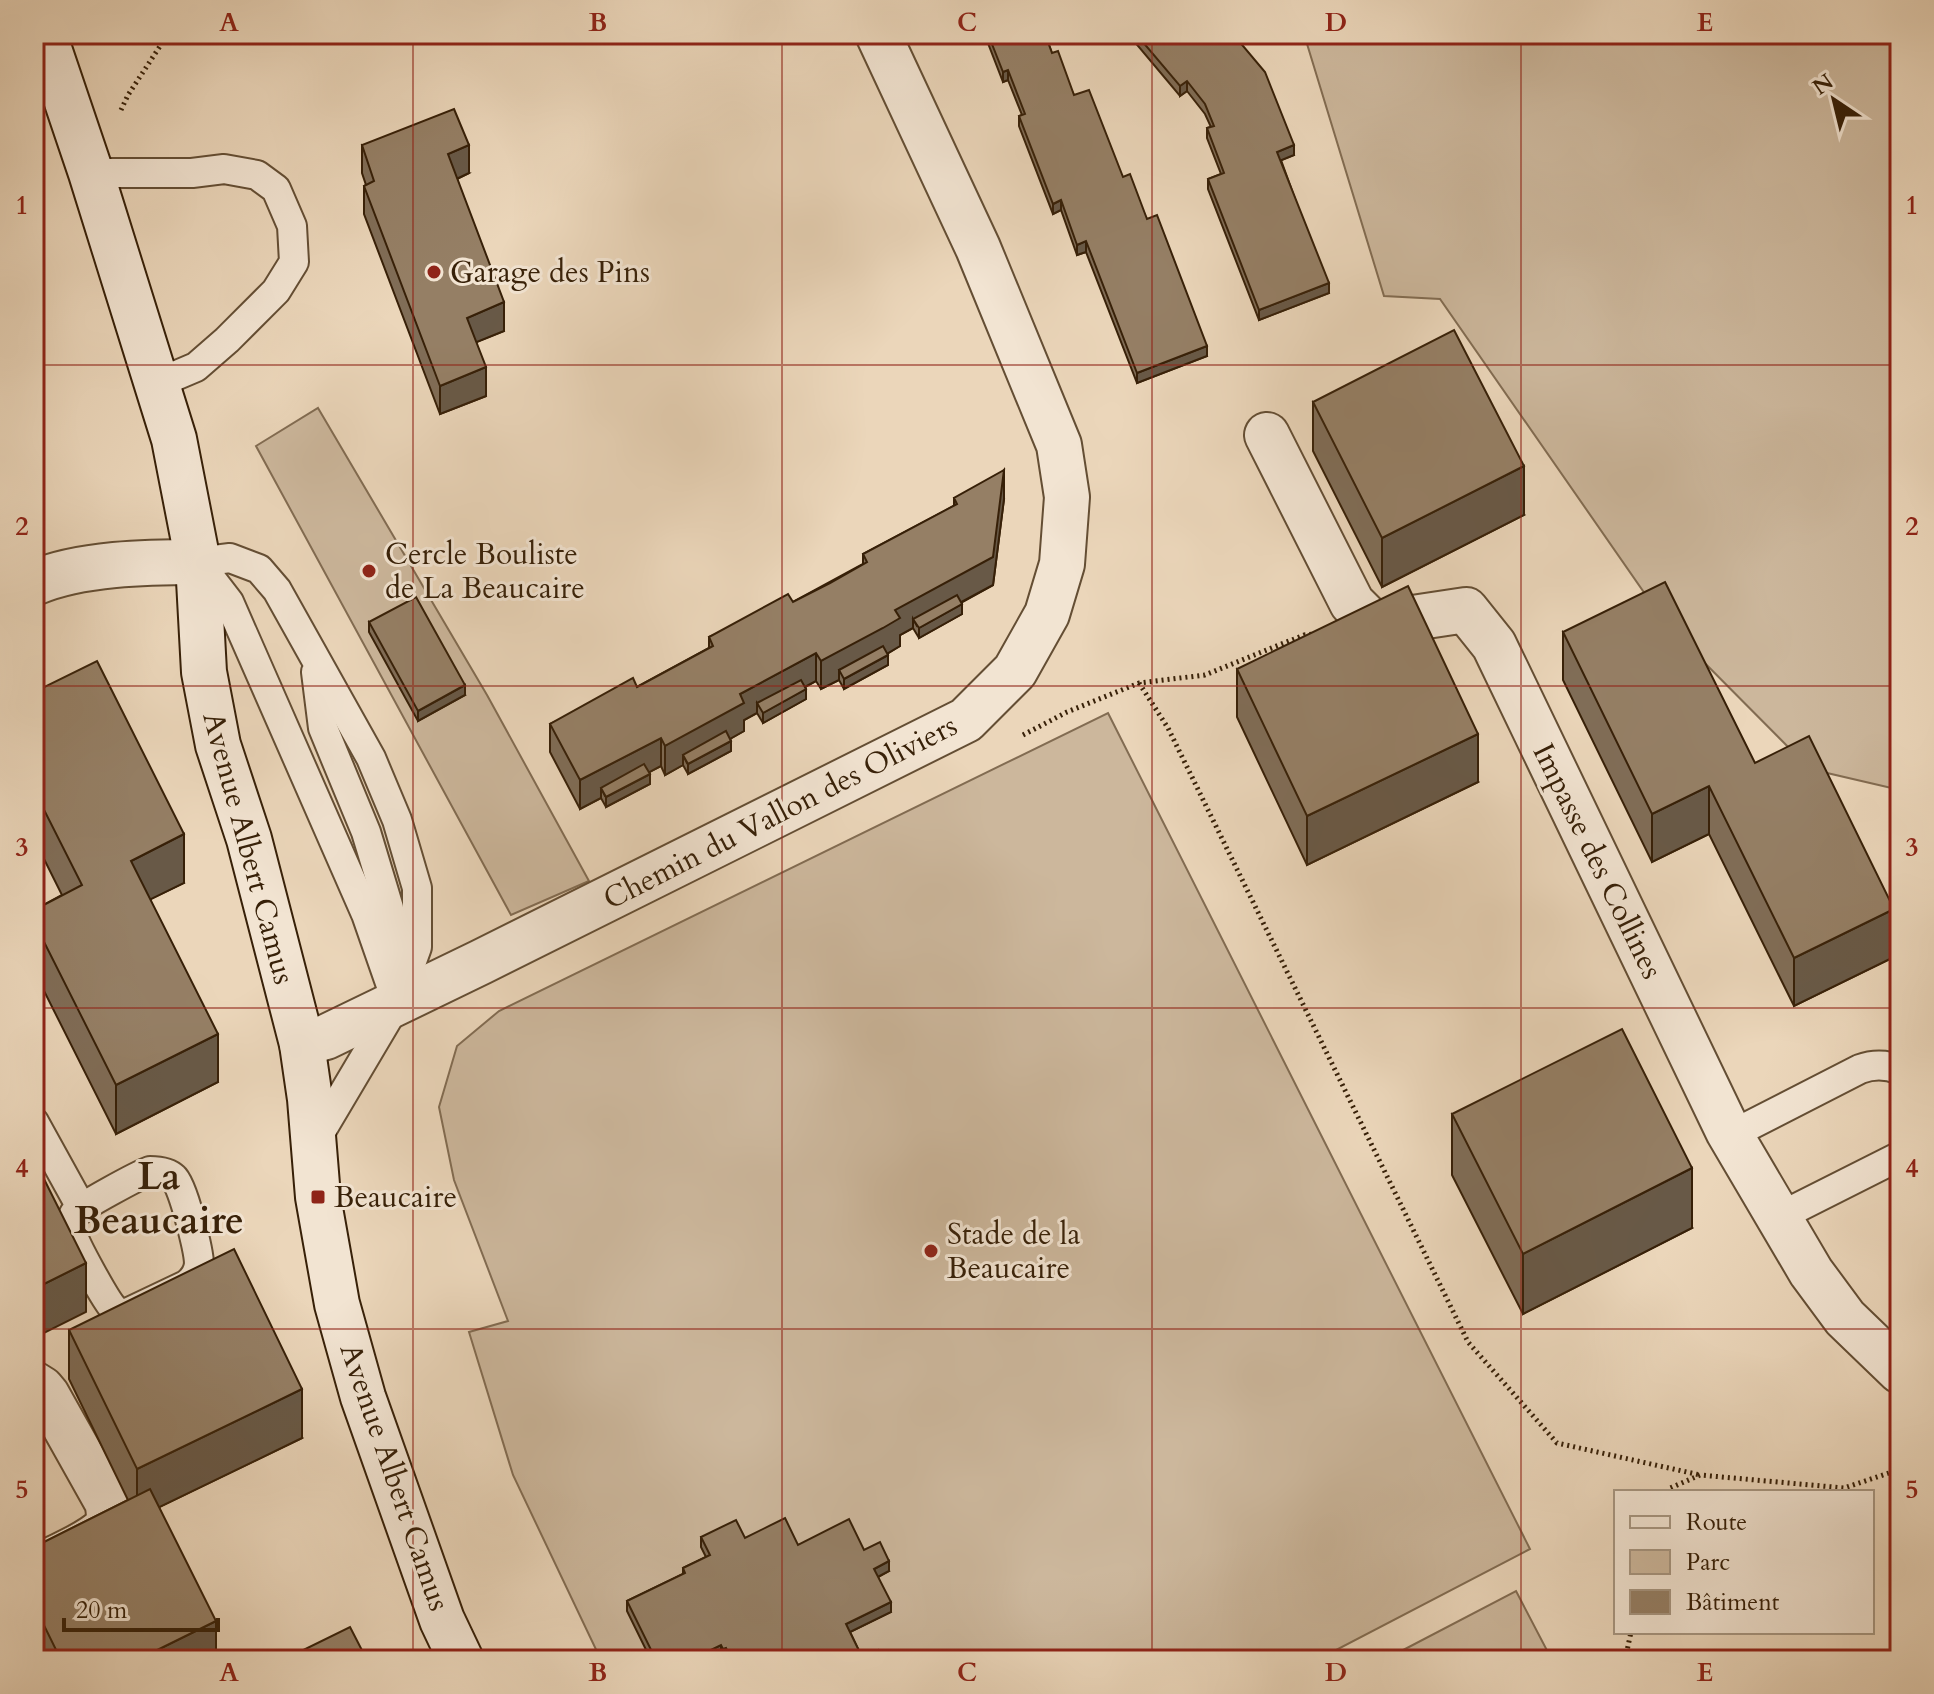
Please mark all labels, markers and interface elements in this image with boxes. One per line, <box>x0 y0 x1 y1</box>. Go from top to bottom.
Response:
text: A <box>219 5 239 40</box>
text: B <box>589 5 607 40</box>
text: C <box>957 5 977 40</box>
text: D <box>1325 5 1347 40</box>
text: E <box>1697 5 1713 40</box>
north arrow <box>1794 60 1874 140</box>
text: N <box>1807 67 1840 102</box>
text: 1 <box>15 188 29 223</box>
text: 1 <box>1905 188 1919 223</box>
place label: Garage des Pins <box>450 252 650 293</box>
marker: Garage des Pins <box>425 263 443 281</box>
text: 2 <box>15 509 29 544</box>
text: 2 <box>1905 509 1919 544</box>
place label: Cercle Bouliste de La Beaucaire <box>385 534 585 609</box>
marker: Cercle Bouliste de La Beaucaire <box>360 562 378 580</box>
street label: Chemin du Vallon des Oliviers <box>596 705 964 920</box>
street label: Avenue Albert Camus <box>192 707 305 989</box>
street label: Impasse des Collines <box>1523 736 1672 986</box>
text: 3 <box>15 830 29 865</box>
text: 3 <box>1905 830 1919 865</box>
text: 4 <box>15 1151 29 1186</box>
district label: La Beaucaire <box>74 1151 244 1247</box>
text: 4 <box>1905 1151 1919 1186</box>
place label: Beaucaire <box>334 1177 457 1218</box>
marker: Beaucaire <box>309 1188 327 1206</box>
place label: Stade de la Beaucaire <box>947 1214 1080 1289</box>
marker: Stade de la Beaucaire <box>922 1242 940 1260</box>
street label: Avenue Albert Camus <box>330 1338 460 1616</box>
text: 5 <box>15 1472 29 1507</box>
text: 5 <box>1905 1472 1919 1507</box>
legend <box>1614 1490 1874 1634</box>
text: Route <box>1686 1506 1747 1539</box>
text: Parc <box>1686 1546 1730 1579</box>
scale bar <box>64 1582 218 1632</box>
text: Bâtiment <box>1686 1586 1780 1619</box>
text: 20 m <box>76 1594 128 1627</box>
text: A <box>219 1655 239 1690</box>
text: B <box>589 1655 607 1690</box>
text: C <box>957 1655 977 1690</box>
text: D <box>1325 1655 1347 1690</box>
text: E <box>1697 1655 1713 1690</box>

